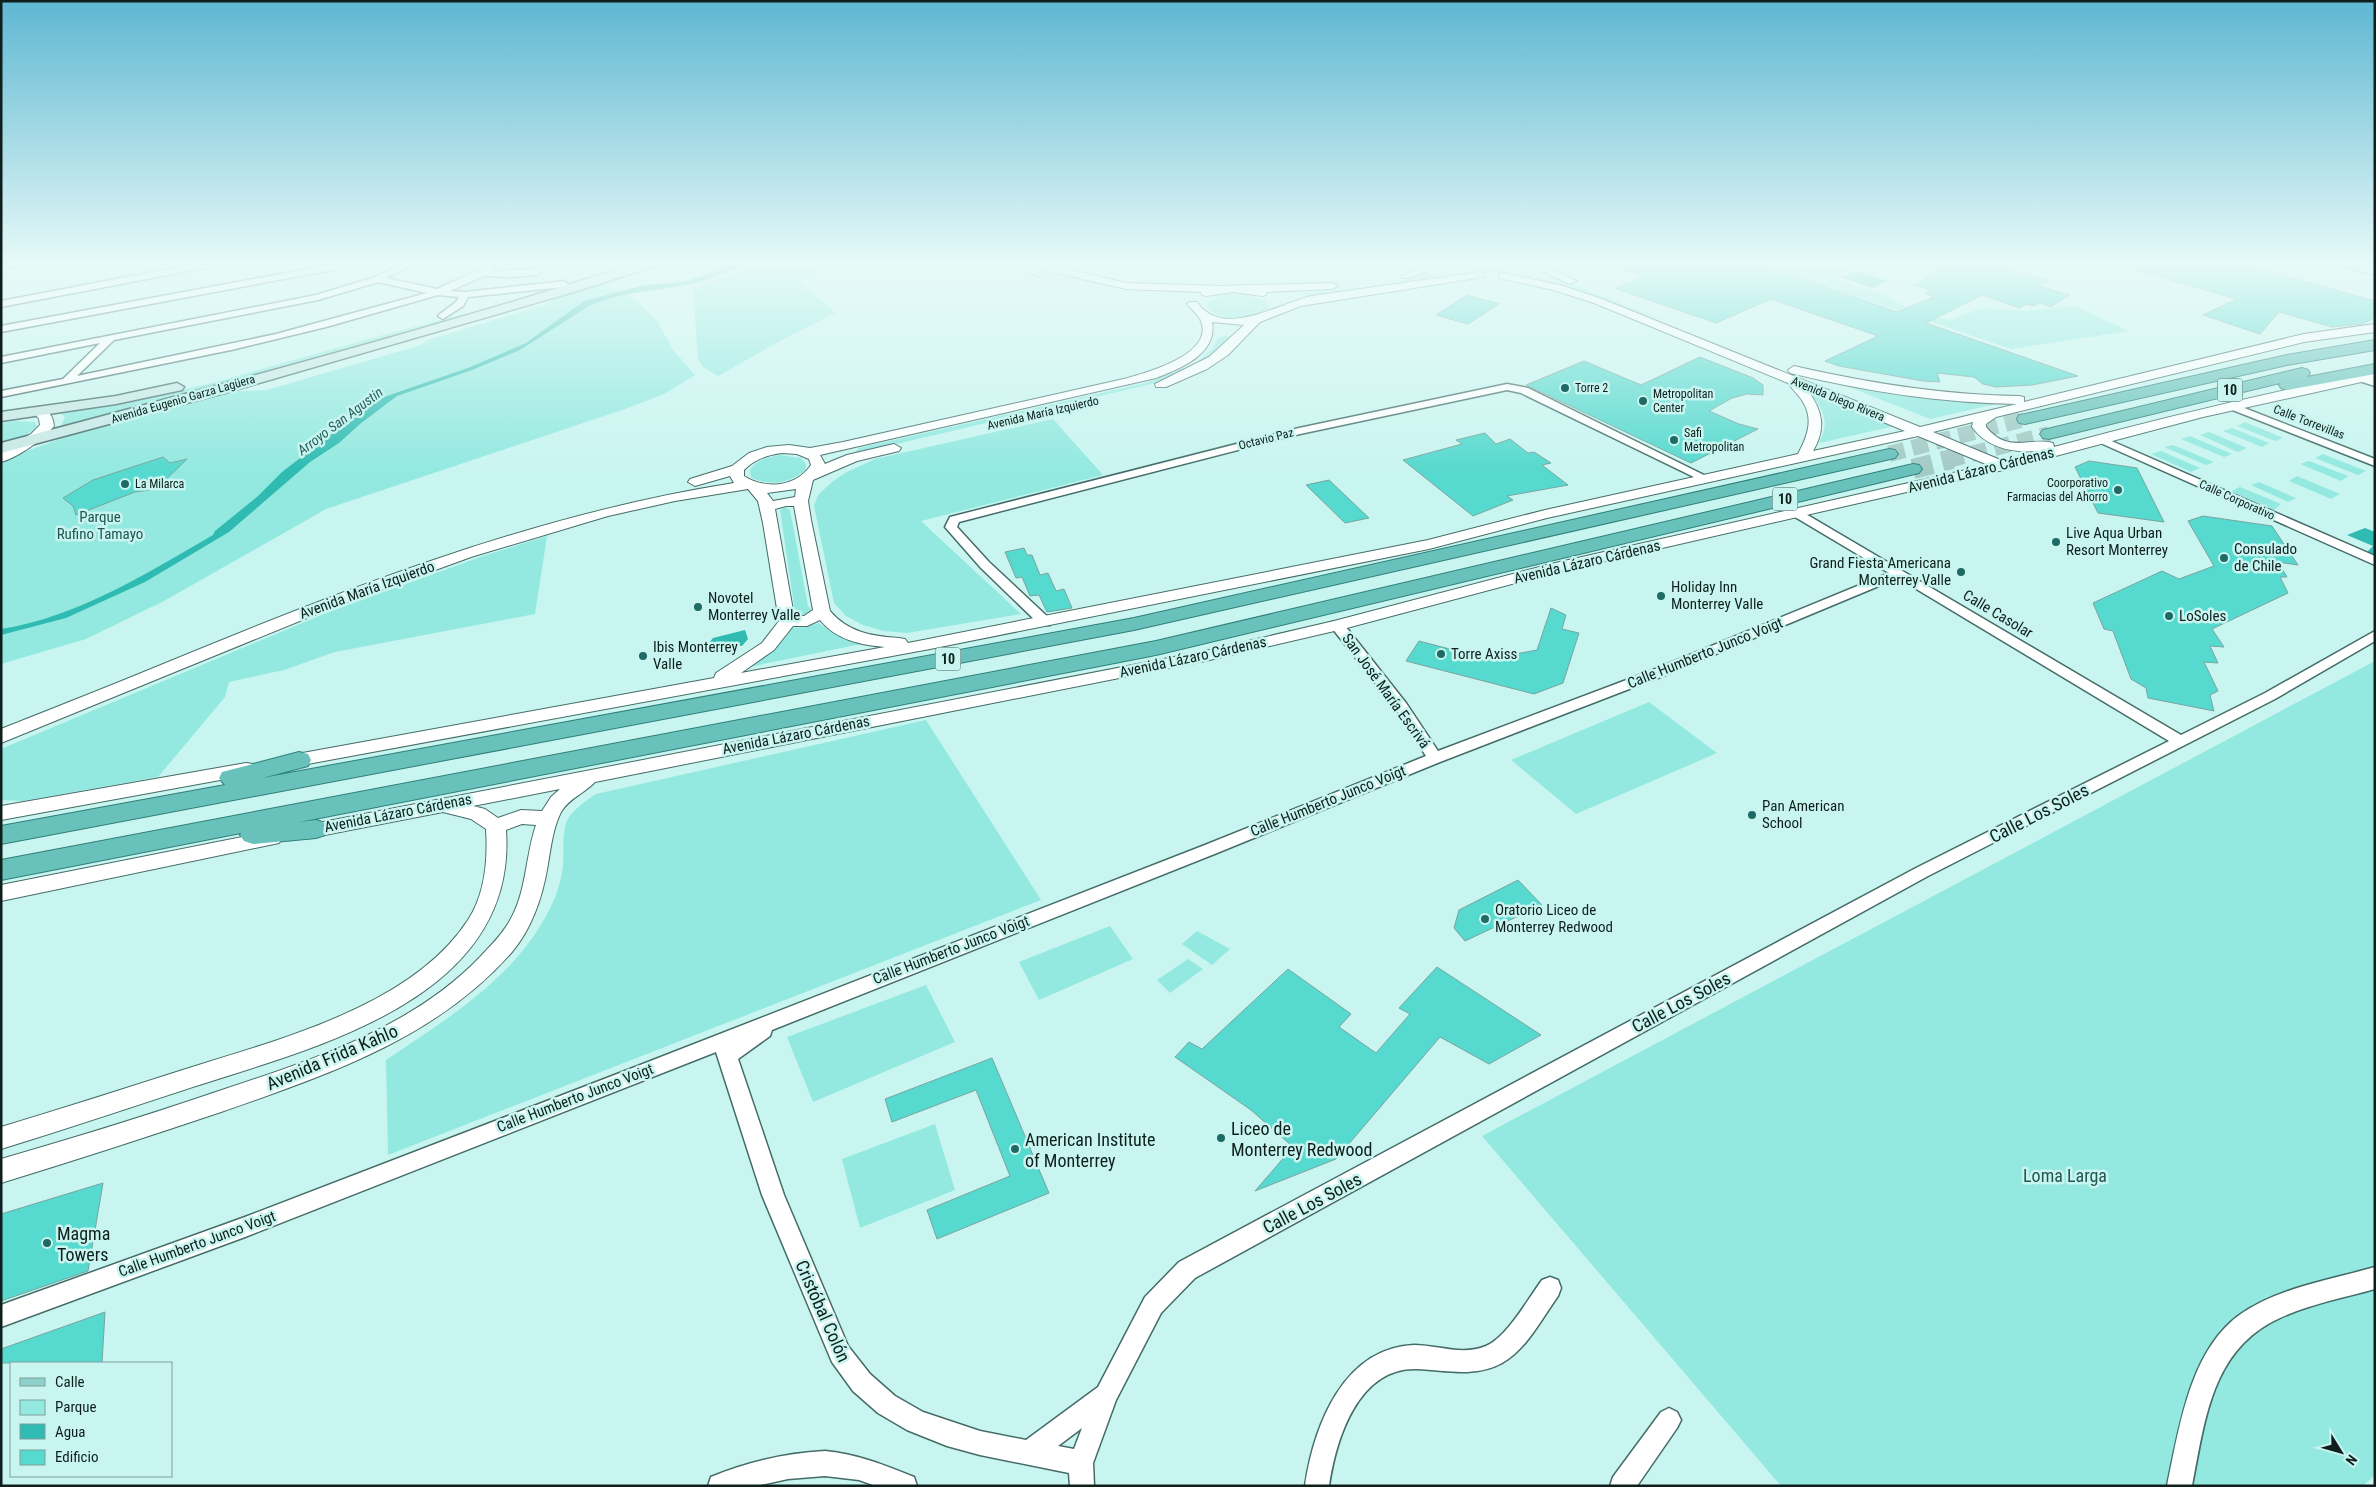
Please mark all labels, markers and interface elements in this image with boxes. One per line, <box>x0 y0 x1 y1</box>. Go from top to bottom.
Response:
street label: Avenida Eugenio Garza Lagüera <box>109 372 257 426</box>
street label: Avenida Diego Rivera <box>1789 374 1887 424</box>
road number: 10 <box>2218 378 2242 402</box>
place label: Torre 2 <box>1575 381 1608 395</box>
marker: Torre 2 <box>1559 382 1571 394</box>
water label: Arroyo San Agustin <box>293 384 386 459</box>
place label: Metropolitan Center <box>1653 387 1714 415</box>
street label: Avenida María Izquierdo <box>986 393 1100 433</box>
marker: Metropolitan Center <box>1637 395 1649 407</box>
street label: Calle Torrevillas <box>2271 402 2347 442</box>
street label: Octavio Paz <box>1237 425 1295 453</box>
place label: Safi Metropolitan <box>1684 426 1745 454</box>
marker: Safi Metropolitan <box>1668 434 1680 446</box>
street label: Avenida Lázaro Cárdenas <box>1906 443 2056 497</box>
place label: Coorporativo Farmacias del Ahorro <box>2007 476 2108 504</box>
place label: La Milarca <box>135 477 185 491</box>
street label: Calle Corporativo <box>2197 477 2277 523</box>
marker: La Milarca <box>119 478 131 490</box>
marker: Coorporativo Farmacias del Ahorro <box>2112 484 2124 496</box>
road number: 10 <box>1772 488 1798 510</box>
park label: Parque Rufino Tamayo <box>57 508 143 543</box>
place label: Live Aqua Urban Resort Monterrey <box>2066 524 2168 559</box>
street label: Avenida Lázaro Cárdenas <box>1512 536 1662 588</box>
marker: Live Aqua Urban Resort Monterrey <box>2050 536 2062 548</box>
place label: Consulado de Chile <box>2234 540 2297 575</box>
marker: Consulado de Chile <box>2218 552 2230 564</box>
place label: Grand Fiesta Americana Monterrey Valle <box>1809 554 1951 589</box>
street label: Avenida María Izquierdo <box>297 557 437 623</box>
marker: Grand Fiesta Americana Monterrey Valle <box>1955 566 1967 578</box>
place label: Holiday Inn Monterrey Valle <box>1671 578 1763 613</box>
street label: Calle Casolar <box>1960 586 2037 642</box>
place label: Novotel Monterrey Valle <box>708 589 800 624</box>
marker: Holiday Inn Monterrey Valle <box>1655 590 1667 602</box>
marker: Novotel Monterrey Valle <box>692 601 704 613</box>
place label: LoSoles <box>2179 607 2226 625</box>
marker: LoSoles <box>2163 610 2175 622</box>
street label: Calle Humberto Junco Voigt <box>1625 614 1785 692</box>
street label: San José María Escrivá <box>1338 630 1434 752</box>
street label: Avenida Lázaro Cárdenas <box>1118 633 1268 681</box>
place label: Ibis Monterrey Valle <box>653 638 738 673</box>
place label: Torre Axiss <box>1451 645 1518 663</box>
road number: 10 <box>936 648 960 671</box>
marker: Torre Axiss <box>1435 648 1447 660</box>
marker: Ibis Monterrey Valle <box>637 650 649 662</box>
street label: Avenida Lázaro Cárdenas <box>721 712 871 758</box>
street label: Calle Humberto Junco Voigt <box>1248 762 1408 840</box>
street label: Calle Los Soles <box>1986 779 2092 847</box>
street label: Avenida Lázaro Cárdenas <box>323 790 473 836</box>
place label: Pan American School <box>1762 797 1845 832</box>
marker: Pan American School <box>1746 809 1758 821</box>
place label: Oratorio Liceo de Monterrey Redwood <box>1495 901 1613 936</box>
street label: Calle Humberto Junco Voigt <box>870 912 1032 988</box>
marker: Oratorio Liceo de Monterrey Redwood <box>1479 913 1491 925</box>
street label: Calle Los Soles <box>1628 967 1734 1037</box>
street label: Avenida Frida Kahlo <box>263 1020 401 1094</box>
street label: Calle Humberto Junco Voigt <box>494 1060 656 1136</box>
place label: Liceo de Monterrey Redwood <box>1231 1118 1373 1160</box>
place label: American Institute of Monterrey <box>1025 1129 1155 1171</box>
marker: Liceo de Monterrey Redwood <box>1215 1132 1227 1144</box>
marker: American Institute of Monterrey <box>1009 1143 1021 1155</box>
park label: Loma Larga <box>2023 1165 2107 1186</box>
street label: Calle Los Soles <box>1259 1168 1365 1238</box>
street label: Calle Humberto Junco Voigt <box>116 1207 278 1281</box>
place label: Magma Towers <box>57 1223 110 1265</box>
marker: Magma Towers <box>41 1237 53 1249</box>
street label: Cristóbal Colón <box>791 1257 855 1365</box>
legend <box>10 1362 172 1477</box>
text: Calle <box>55 1373 85 1391</box>
text: Parque <box>55 1398 97 1416</box>
text: Agua <box>55 1423 85 1441</box>
north arrow <box>2316 1427 2366 1477</box>
text: Edificio <box>55 1448 98 1466</box>
text: N <box>2342 1452 2360 1468</box>

